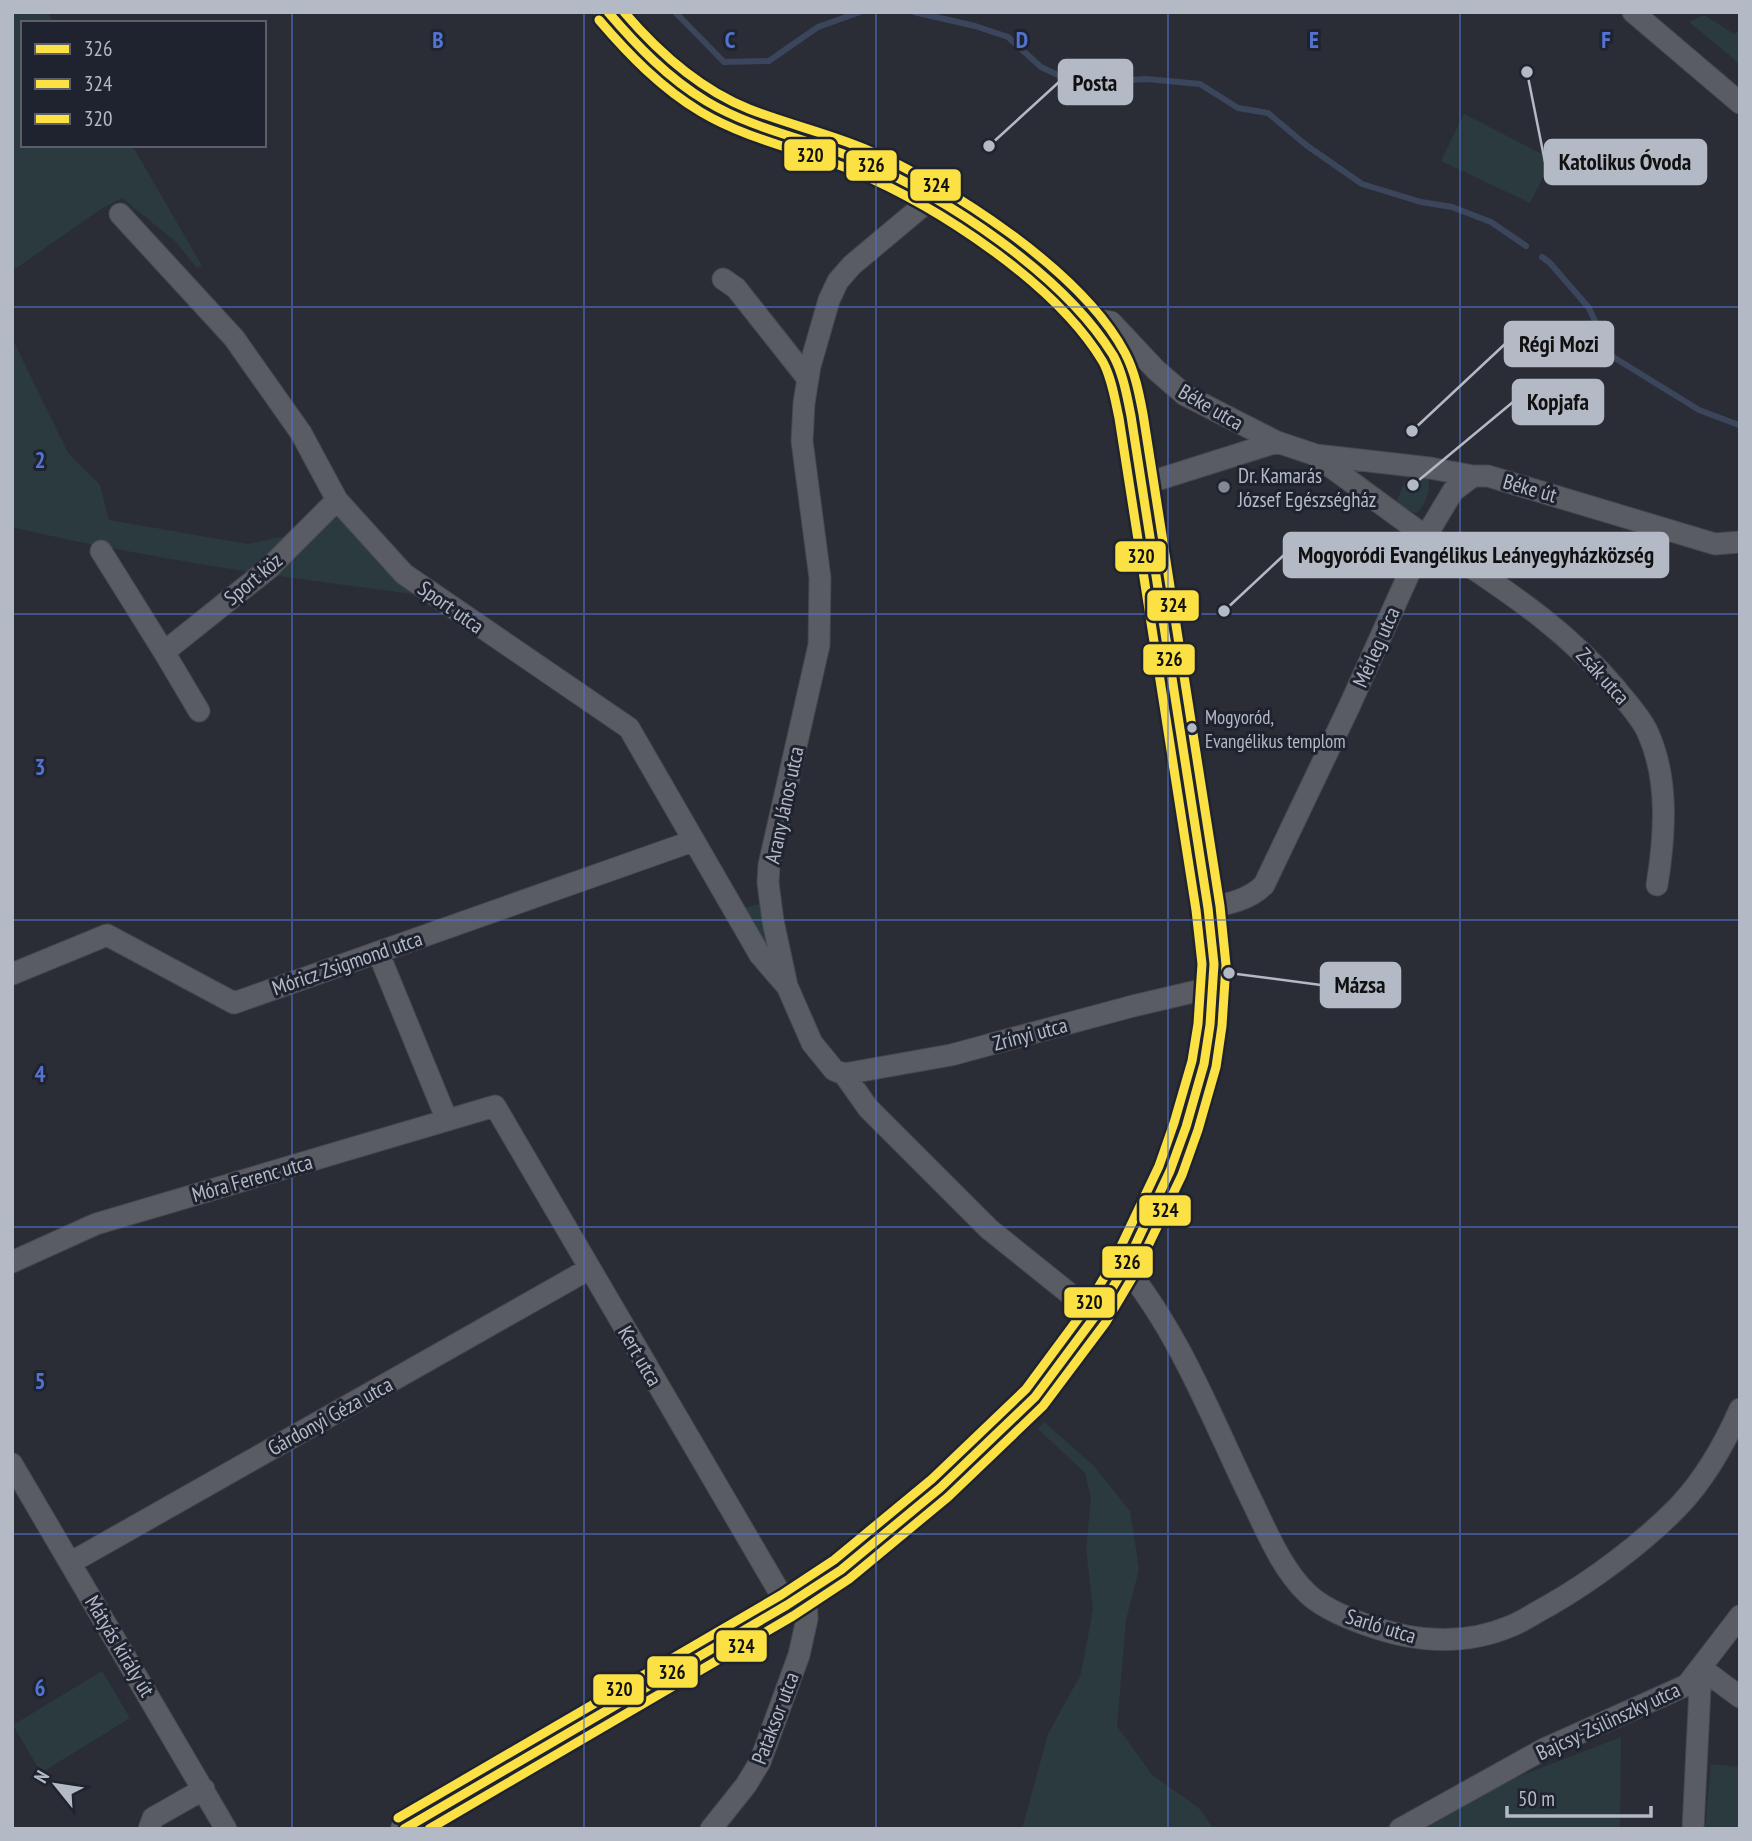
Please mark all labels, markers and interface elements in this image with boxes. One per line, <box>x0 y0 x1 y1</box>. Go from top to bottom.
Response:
legend <box>21 21 266 147</box>
text: B <box>432 25 444 54</box>
text: C <box>725 25 736 54</box>
text: D <box>1016 25 1028 54</box>
text: E <box>1309 25 1319 54</box>
text: F <box>1601 25 1611 54</box>
text: 326 <box>84 35 112 62</box>
callout: Posta <box>1059 60 1132 104</box>
text: Posta <box>1073 68 1117 97</box>
text: 324 <box>84 70 113 97</box>
text: 320 <box>84 105 112 132</box>
line badge: 320 <box>783 138 837 172</box>
callout: Katolikus Óvoda <box>1545 140 1706 184</box>
text: 320 <box>796 143 824 167</box>
text: Katolikus Óvoda <box>1559 147 1691 176</box>
line badge: 326 <box>845 149 898 182</box>
text: 326 <box>857 153 885 177</box>
line badge: 324 <box>909 168 962 202</box>
text: 324 <box>922 173 950 197</box>
callout: Régi Mozi <box>1505 322 1613 366</box>
text: Régi Mozi <box>1519 329 1599 358</box>
street label: Béke utca <box>1174 378 1248 436</box>
callout: Kopjafa <box>1513 380 1603 424</box>
text: Kopjafa <box>1527 387 1589 416</box>
text: 2 <box>35 445 46 474</box>
place label: Dr. Kamarás József Egészségház <box>1237 462 1376 513</box>
street label: Béke út <box>1500 468 1560 509</box>
marker: Dr. Kamarás József Egészségház <box>1216 479 1232 495</box>
callout: Mogyoródi Evangélikus Leányegyházközség <box>1284 533 1668 577</box>
line badge: 320 <box>1114 540 1167 573</box>
text: Mogyoródi Evangélikus Leányegyházközség <box>1298 540 1654 569</box>
text: 320 <box>1127 544 1155 568</box>
street label: Sport köz <box>218 547 288 611</box>
street label: Sport utca <box>413 575 489 639</box>
line badge: 324 <box>1146 589 1200 622</box>
text: 324 <box>1159 593 1187 617</box>
street label: Mérleg utca <box>1346 603 1406 691</box>
street label: Zsák utca <box>1571 642 1635 710</box>
line badge: 326 <box>1142 643 1196 676</box>
text: 326 <box>1155 647 1183 671</box>
place label: Mogyoród, Evangélikus templom <box>1205 705 1346 753</box>
marker: Mogyoród, Evangélikus templom <box>1185 721 1199 735</box>
street label: Arany János utca <box>758 744 810 866</box>
text: 3 <box>35 752 46 781</box>
street label: Móricz Zsigmond utca <box>268 925 426 1001</box>
callout: Mázsa <box>1321 963 1400 1007</box>
text: Mázsa <box>1334 970 1386 999</box>
street label: Zrínyi utca <box>990 1011 1070 1057</box>
text: 4 <box>35 1059 46 1088</box>
street label: Móra Ferenc utca <box>189 1148 315 1208</box>
line badge: 324 <box>1138 1194 1192 1227</box>
text: 324 <box>1151 1198 1179 1222</box>
line badge: 326 <box>1101 1245 1154 1279</box>
text: 326 <box>1113 1250 1141 1274</box>
line badge: 320 <box>1063 1286 1116 1319</box>
text: 320 <box>1075 1290 1103 1314</box>
street label: Kert utca <box>612 1321 668 1391</box>
text: 5 <box>35 1366 46 1395</box>
street label: Gárdonyi Géza utca <box>263 1371 397 1461</box>
street label: Mátyás király út <box>79 1590 161 1702</box>
street label: Sarló utca <box>1343 1603 1419 1649</box>
line badge: 324 <box>715 1629 768 1663</box>
text: 324 <box>727 1634 755 1658</box>
line badge: 326 <box>646 1655 699 1689</box>
text: 326 <box>658 1660 686 1684</box>
street label: Pataksor utca <box>745 1668 805 1768</box>
text: 6 <box>35 1673 46 1702</box>
line badge: 320 <box>592 1673 645 1706</box>
street label: Bajcsy-Zsilinszky utca <box>1532 1676 1684 1766</box>
text: 320 <box>605 1677 633 1701</box>
north arrow <box>21 1750 91 1820</box>
text: N <box>28 1766 54 1787</box>
scale bar <box>1507 1774 1650 1818</box>
text: 50 m <box>1518 1785 1555 1812</box>

